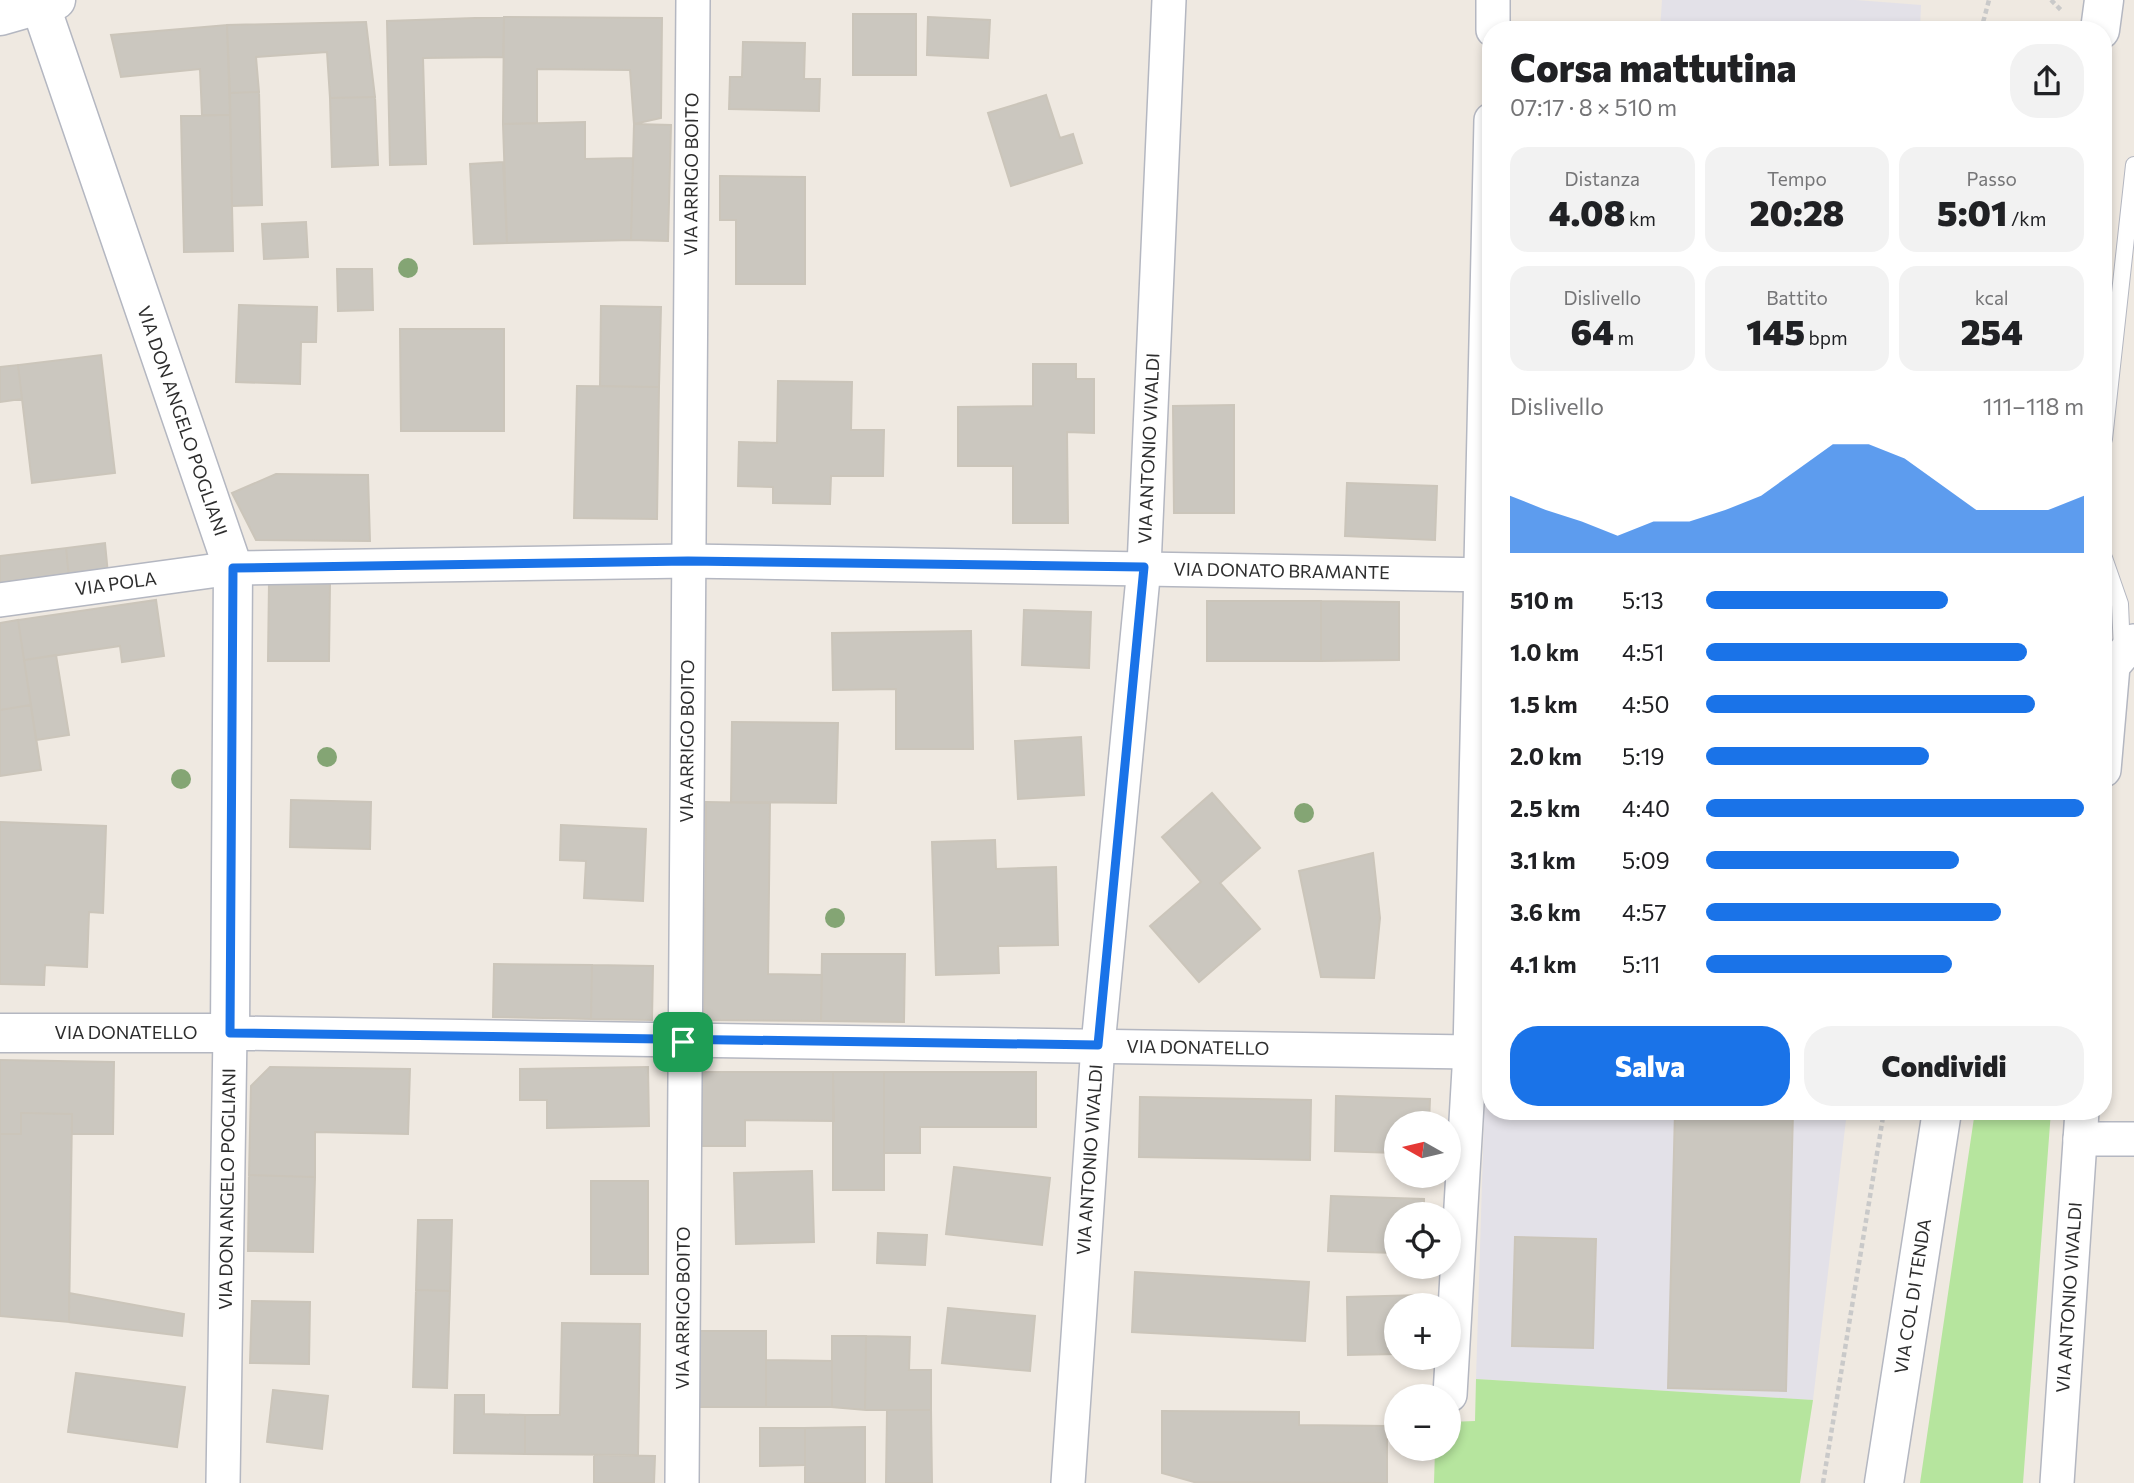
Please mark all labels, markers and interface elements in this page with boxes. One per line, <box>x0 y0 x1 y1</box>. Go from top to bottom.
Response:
text: Corsa mattutina <box>1510 43 1797 90</box>
button: share <box>2010 44 2084 118</box>
street label: VIA ARRIGO BOITO <box>679 92 702 256</box>
text: 07:17 · 8 × 510 m <box>1510 93 1677 121</box>
text: Distanza <box>1565 167 1640 190</box>
text: Tempo <box>1767 167 1827 190</box>
text: Passo <box>1966 167 2017 190</box>
text: 4.08 <box>1549 190 1625 233</box>
text: 20:28 <box>1749 190 1845 233</box>
text: 5:01 <box>1937 190 2007 233</box>
text: km <box>1625 207 1656 230</box>
text: /km <box>2007 207 2046 230</box>
text: Dislivello <box>1563 286 1641 309</box>
text: Battito <box>1766 286 1828 309</box>
text: kcal <box>1975 286 2009 309</box>
street label: VIA DON ANGELO POGLIANI <box>133 303 233 539</box>
text: 64 <box>1570 309 1614 352</box>
text: 145 <box>1746 309 1805 352</box>
text: 254 <box>1960 309 2023 352</box>
text: m <box>1614 326 1634 349</box>
text: bpm <box>1805 326 1848 349</box>
street label: VIA ANTONIO VIVALDI <box>1133 352 1163 544</box>
text: Dislivello <box>1510 392 1604 420</box>
text: 111–118 m <box>1983 392 2084 420</box>
street label: VIA DONATO BRAMANTE <box>1173 557 1390 583</box>
street label: VIA POLA <box>74 567 158 600</box>
text: 510 m <box>1510 586 1574 614</box>
text: 5:13 <box>1622 586 1664 614</box>
text: 1.0 km <box>1510 638 1579 666</box>
text: 4:51 <box>1622 638 1664 666</box>
street label: VIA ARRIGO BOITO <box>675 659 698 823</box>
text: 1.5 km <box>1510 690 1578 718</box>
text: 4:50 <box>1622 690 1669 718</box>
text: 2.0 km <box>1510 742 1582 770</box>
text: 5:19 <box>1622 742 1664 770</box>
text: 2.5 km <box>1510 794 1580 822</box>
text: 4:40 <box>1622 794 1670 822</box>
text: 3.1 km <box>1510 846 1576 874</box>
text: 5:09 <box>1622 846 1670 874</box>
text: 3.6 km <box>1510 898 1581 926</box>
text: 4:57 <box>1622 898 1667 926</box>
text: 4.1 km <box>1510 950 1576 978</box>
text: 5:11 <box>1622 950 1660 978</box>
pin <box>653 1012 713 1072</box>
street label: VIA DONATELLO <box>55 1021 197 1043</box>
icon: arrive <box>664 1023 702 1061</box>
button: Salva <box>1510 1026 1790 1106</box>
button: Condividi <box>1804 1026 2084 1106</box>
street label: VIA DONATELLO <box>1126 1035 1269 1059</box>
street label: VIA ANTONIO VIVALDI <box>1072 1064 1107 1256</box>
street label: VIA DON ANGELO POGLIANI <box>214 1068 239 1310</box>
north arrow <box>1384 1111 1461 1188</box>
map controls <box>1384 1111 1461 1461</box>
street label: VIA ANTONIO VIVALDI <box>2051 1201 2086 1393</box>
button: locate <box>1384 1202 1461 1279</box>
street label: VIA COL DI TENDA <box>1889 1217 1935 1375</box>
street label: VIA ARRIGO BOITO <box>671 1226 694 1390</box>
button: + <box>1384 1293 1461 1370</box>
button: − <box>1384 1384 1461 1461</box>

